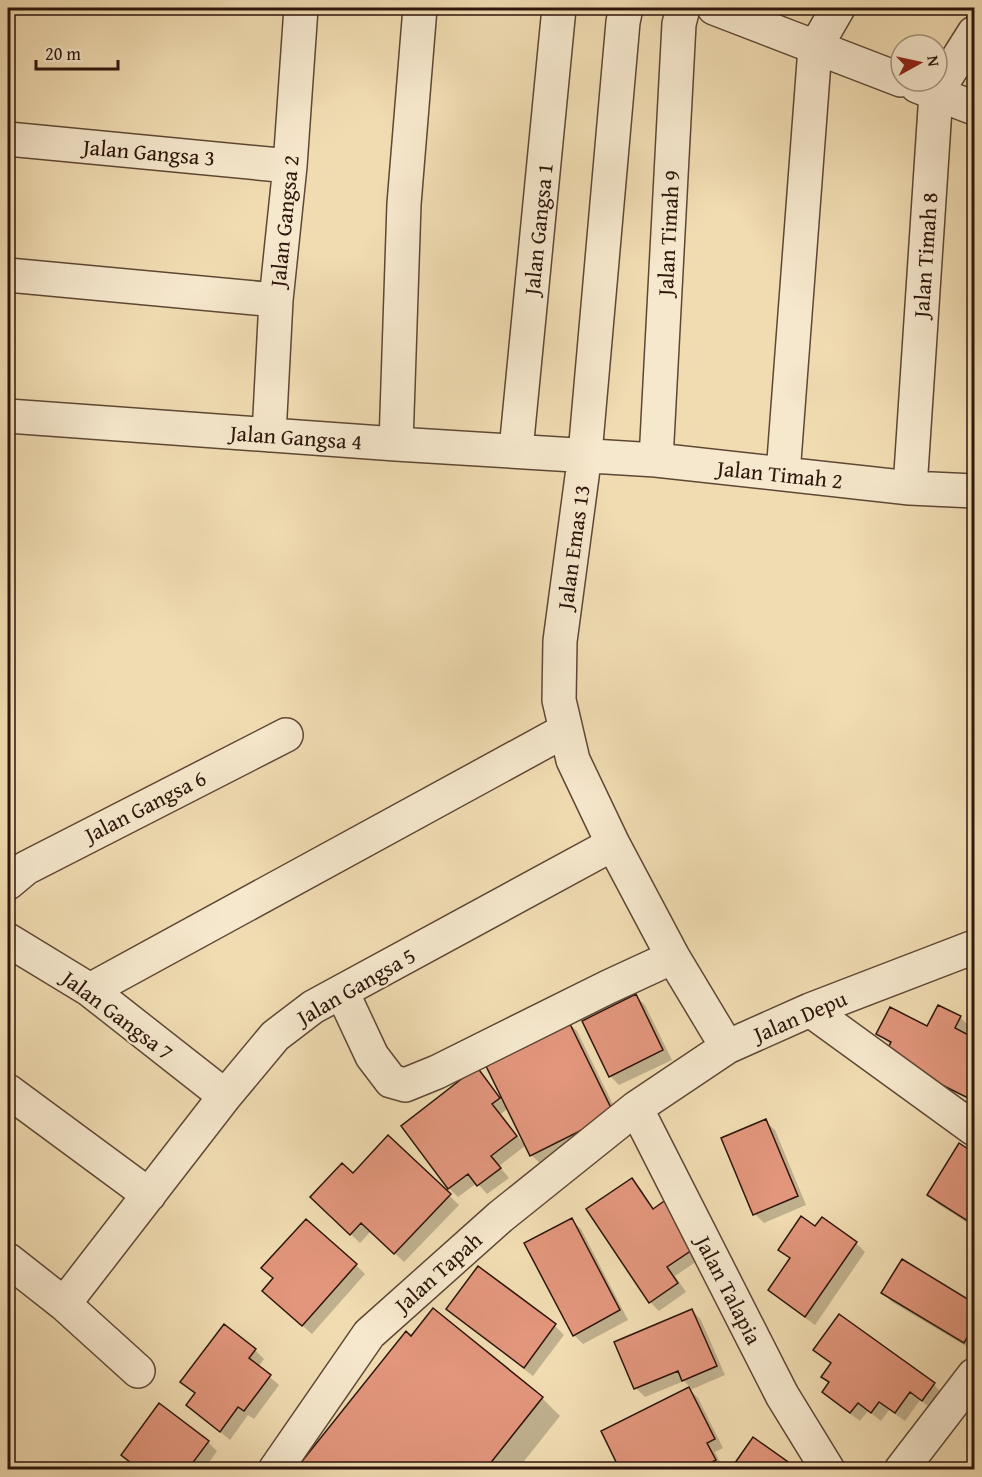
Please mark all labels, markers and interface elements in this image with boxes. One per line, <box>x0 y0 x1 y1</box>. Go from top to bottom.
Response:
scale bar <box>36 33 118 71</box>
north arrow <box>889 33 949 93</box>
text: 20 m <box>45 40 81 67</box>
text: N <box>921 54 947 68</box>
street label: Jalan Gangsa 3 <box>79 130 216 174</box>
street label: Jalan Gangsa 2 <box>261 154 307 291</box>
street label: Jalan Gangsa 1 <box>515 162 561 299</box>
street label: Jalan Timah 9 <box>649 169 687 300</box>
street label: Jalan Timah 8 <box>904 191 945 322</box>
street label: Jalan Gangsa 4 <box>226 416 363 458</box>
street label: Jalan Timah 2 <box>713 451 844 496</box>
street label: Jalan Emas 13 <box>548 483 598 614</box>
street label: Jalan Gangsa 6 <box>76 762 211 852</box>
street label: Jalan Gangsa 5 <box>288 939 421 1034</box>
street label: Jalan Gangsa 7 <box>53 961 180 1068</box>
street label: Jalan Depu <box>746 982 852 1051</box>
street label: Jalan Tapah <box>385 1224 489 1322</box>
street label: Jalan Talapia <box>687 1227 770 1350</box>

